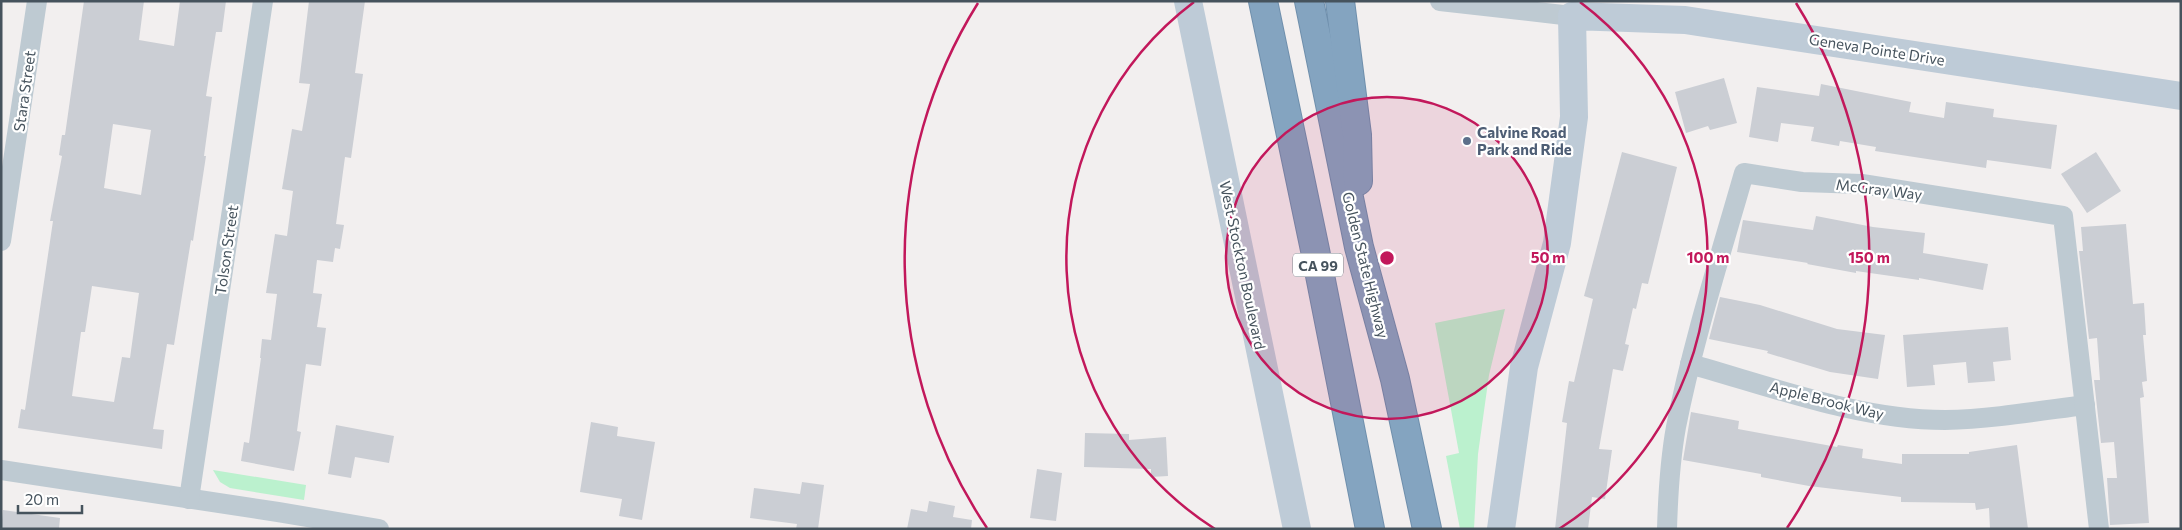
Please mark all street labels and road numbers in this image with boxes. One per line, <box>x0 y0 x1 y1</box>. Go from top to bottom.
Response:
street label: Geneva Pointe Drive <box>1808 29 1946 69</box>
street label: Stara Street <box>9 49 39 133</box>
street label: McGray Way <box>1835 175 1923 203</box>
street label: West Stockton Boulevard <box>1216 179 1270 351</box>
street label: Golden State Highway <box>1339 190 1393 340</box>
street label: Tolson Street <box>211 204 241 296</box>
road number: CA 99 <box>1293 254 1343 276</box>
street label: Apple Brook Way <box>1768 377 1886 423</box>

